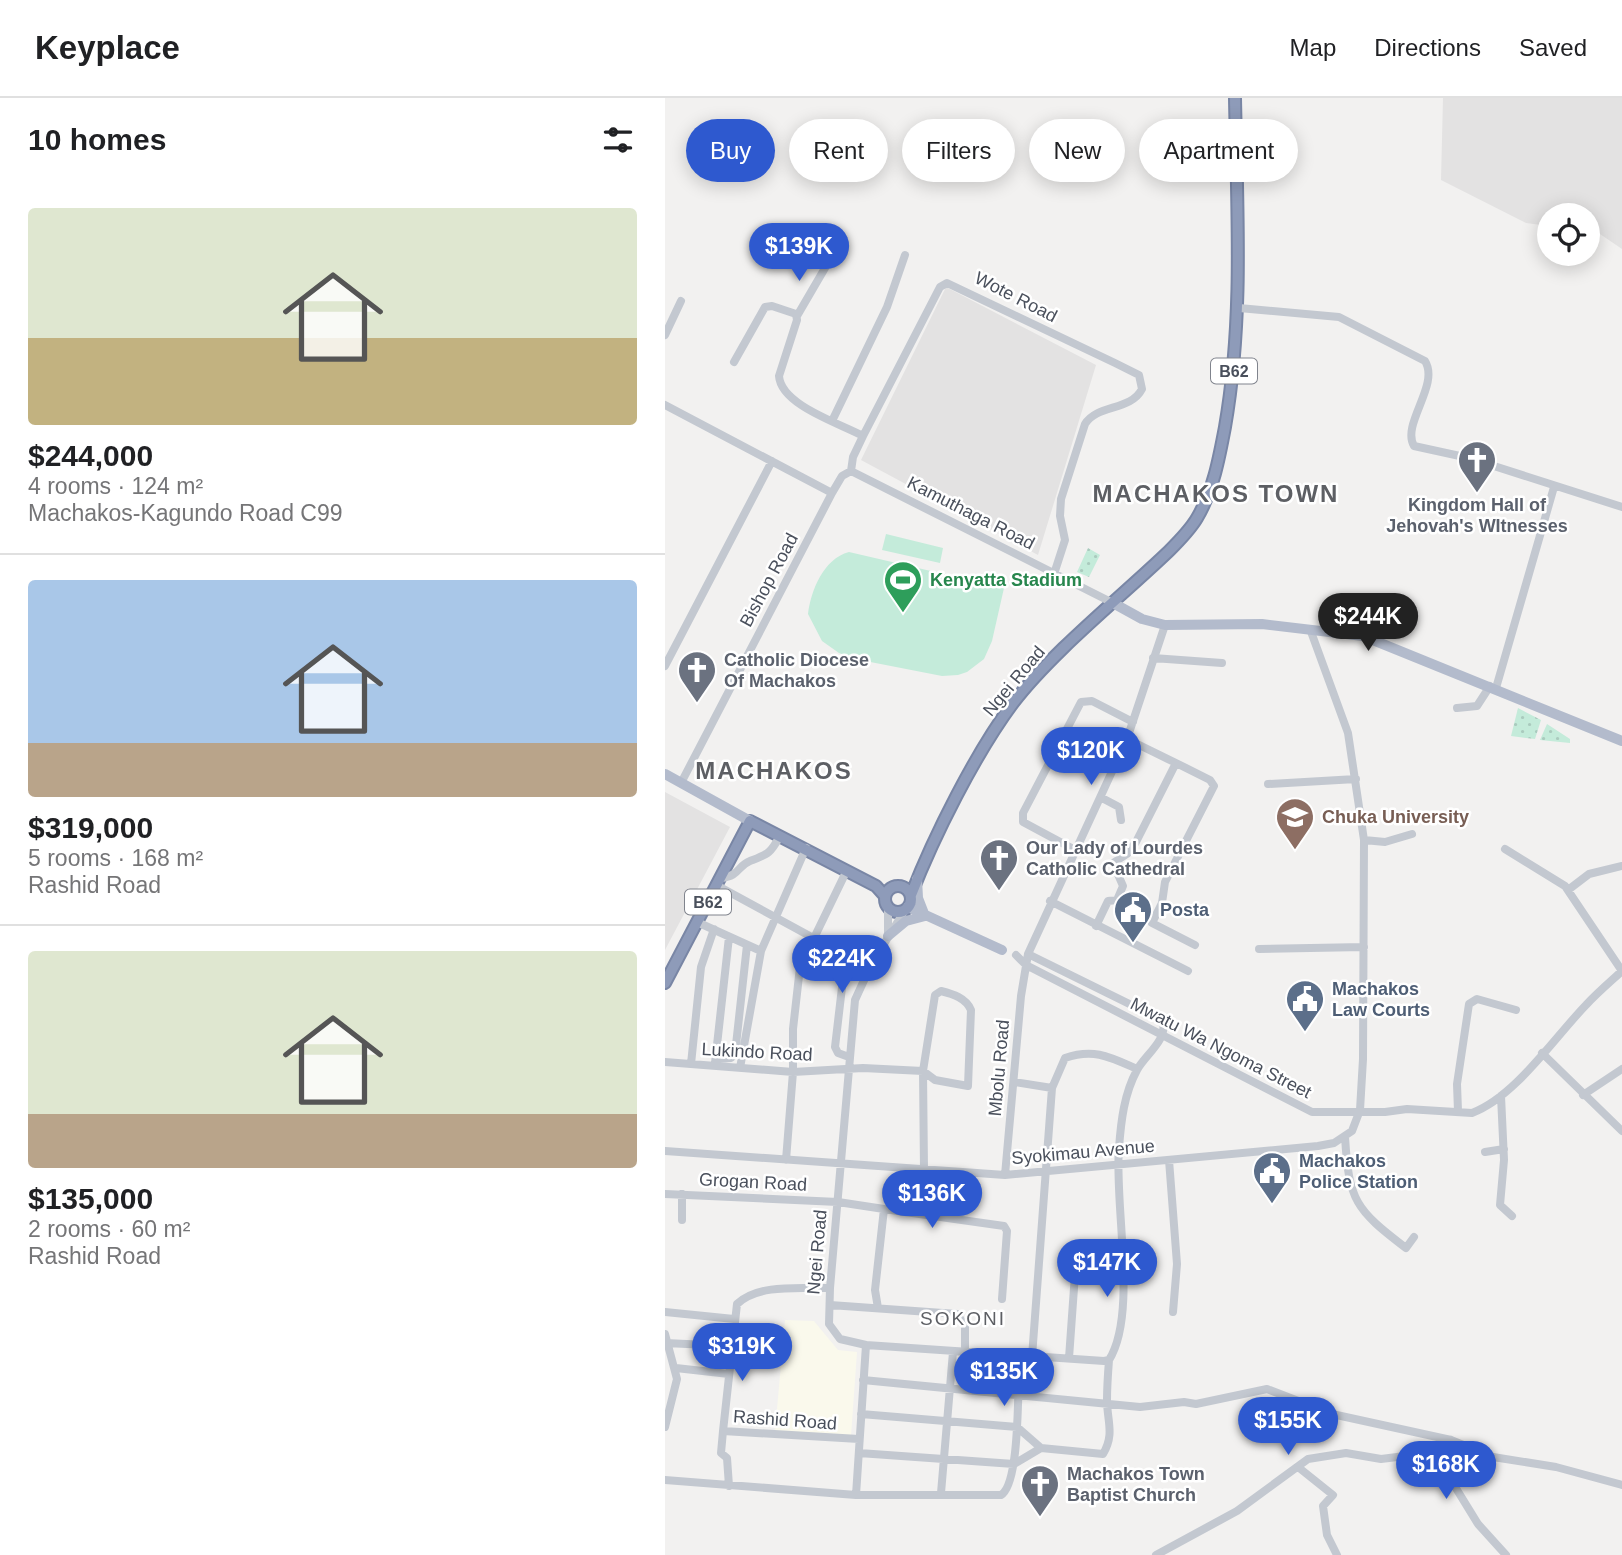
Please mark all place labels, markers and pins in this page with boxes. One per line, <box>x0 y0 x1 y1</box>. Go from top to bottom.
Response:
pin: $139K <box>750 223 848 283</box>
church icon: Kingdom Hall of Jehovah's WItnesses <box>1456 439 1498 494</box>
place label: Kingdom Hall of Jehovah's WItnesses <box>1386 495 1568 536</box>
sports icon: Kenyatta Stadium <box>882 559 924 614</box>
place label: Kenyatta Stadium <box>930 570 1082 590</box>
pin: $244K <box>1319 594 1417 653</box>
church icon: Catholic Diocese Of Machakos <box>676 649 718 704</box>
place label: Catholic Diocese Of Machakos <box>724 650 869 691</box>
pin: $120K <box>1042 728 1140 787</box>
school or university icon: Chuka University <box>1274 796 1316 851</box>
place label: Chuka University <box>1322 807 1469 827</box>
church icon: Our Lady of Lourdes Catholic Cathedral <box>978 837 1020 892</box>
place label: Our Lady of Lourdes Catholic Cathedral <box>1026 838 1203 879</box>
public building icon: Posta <box>1112 889 1154 944</box>
place label: Posta <box>1160 900 1210 920</box>
pin: $224K <box>793 936 891 995</box>
public building icon: Machakos Law Courts <box>1284 978 1326 1033</box>
place label: Machakos Law Courts <box>1332 979 1430 1020</box>
public building icon: Machakos Police Station <box>1251 1150 1293 1205</box>
place label: Machakos Police Station <box>1299 1151 1418 1192</box>
pin: $136K <box>883 1170 981 1230</box>
pin: $147K <box>1058 1240 1156 1299</box>
pin: $319K <box>693 1324 791 1383</box>
pin: $135K <box>955 1348 1053 1408</box>
pin: $155K <box>1239 1398 1337 1457</box>
pin: $168K <box>1397 1442 1495 1501</box>
church icon: Machakos Town Baptist Church <box>1019 1463 1061 1518</box>
place label: Machakos Town Baptist Church <box>1067 1464 1205 1505</box>

